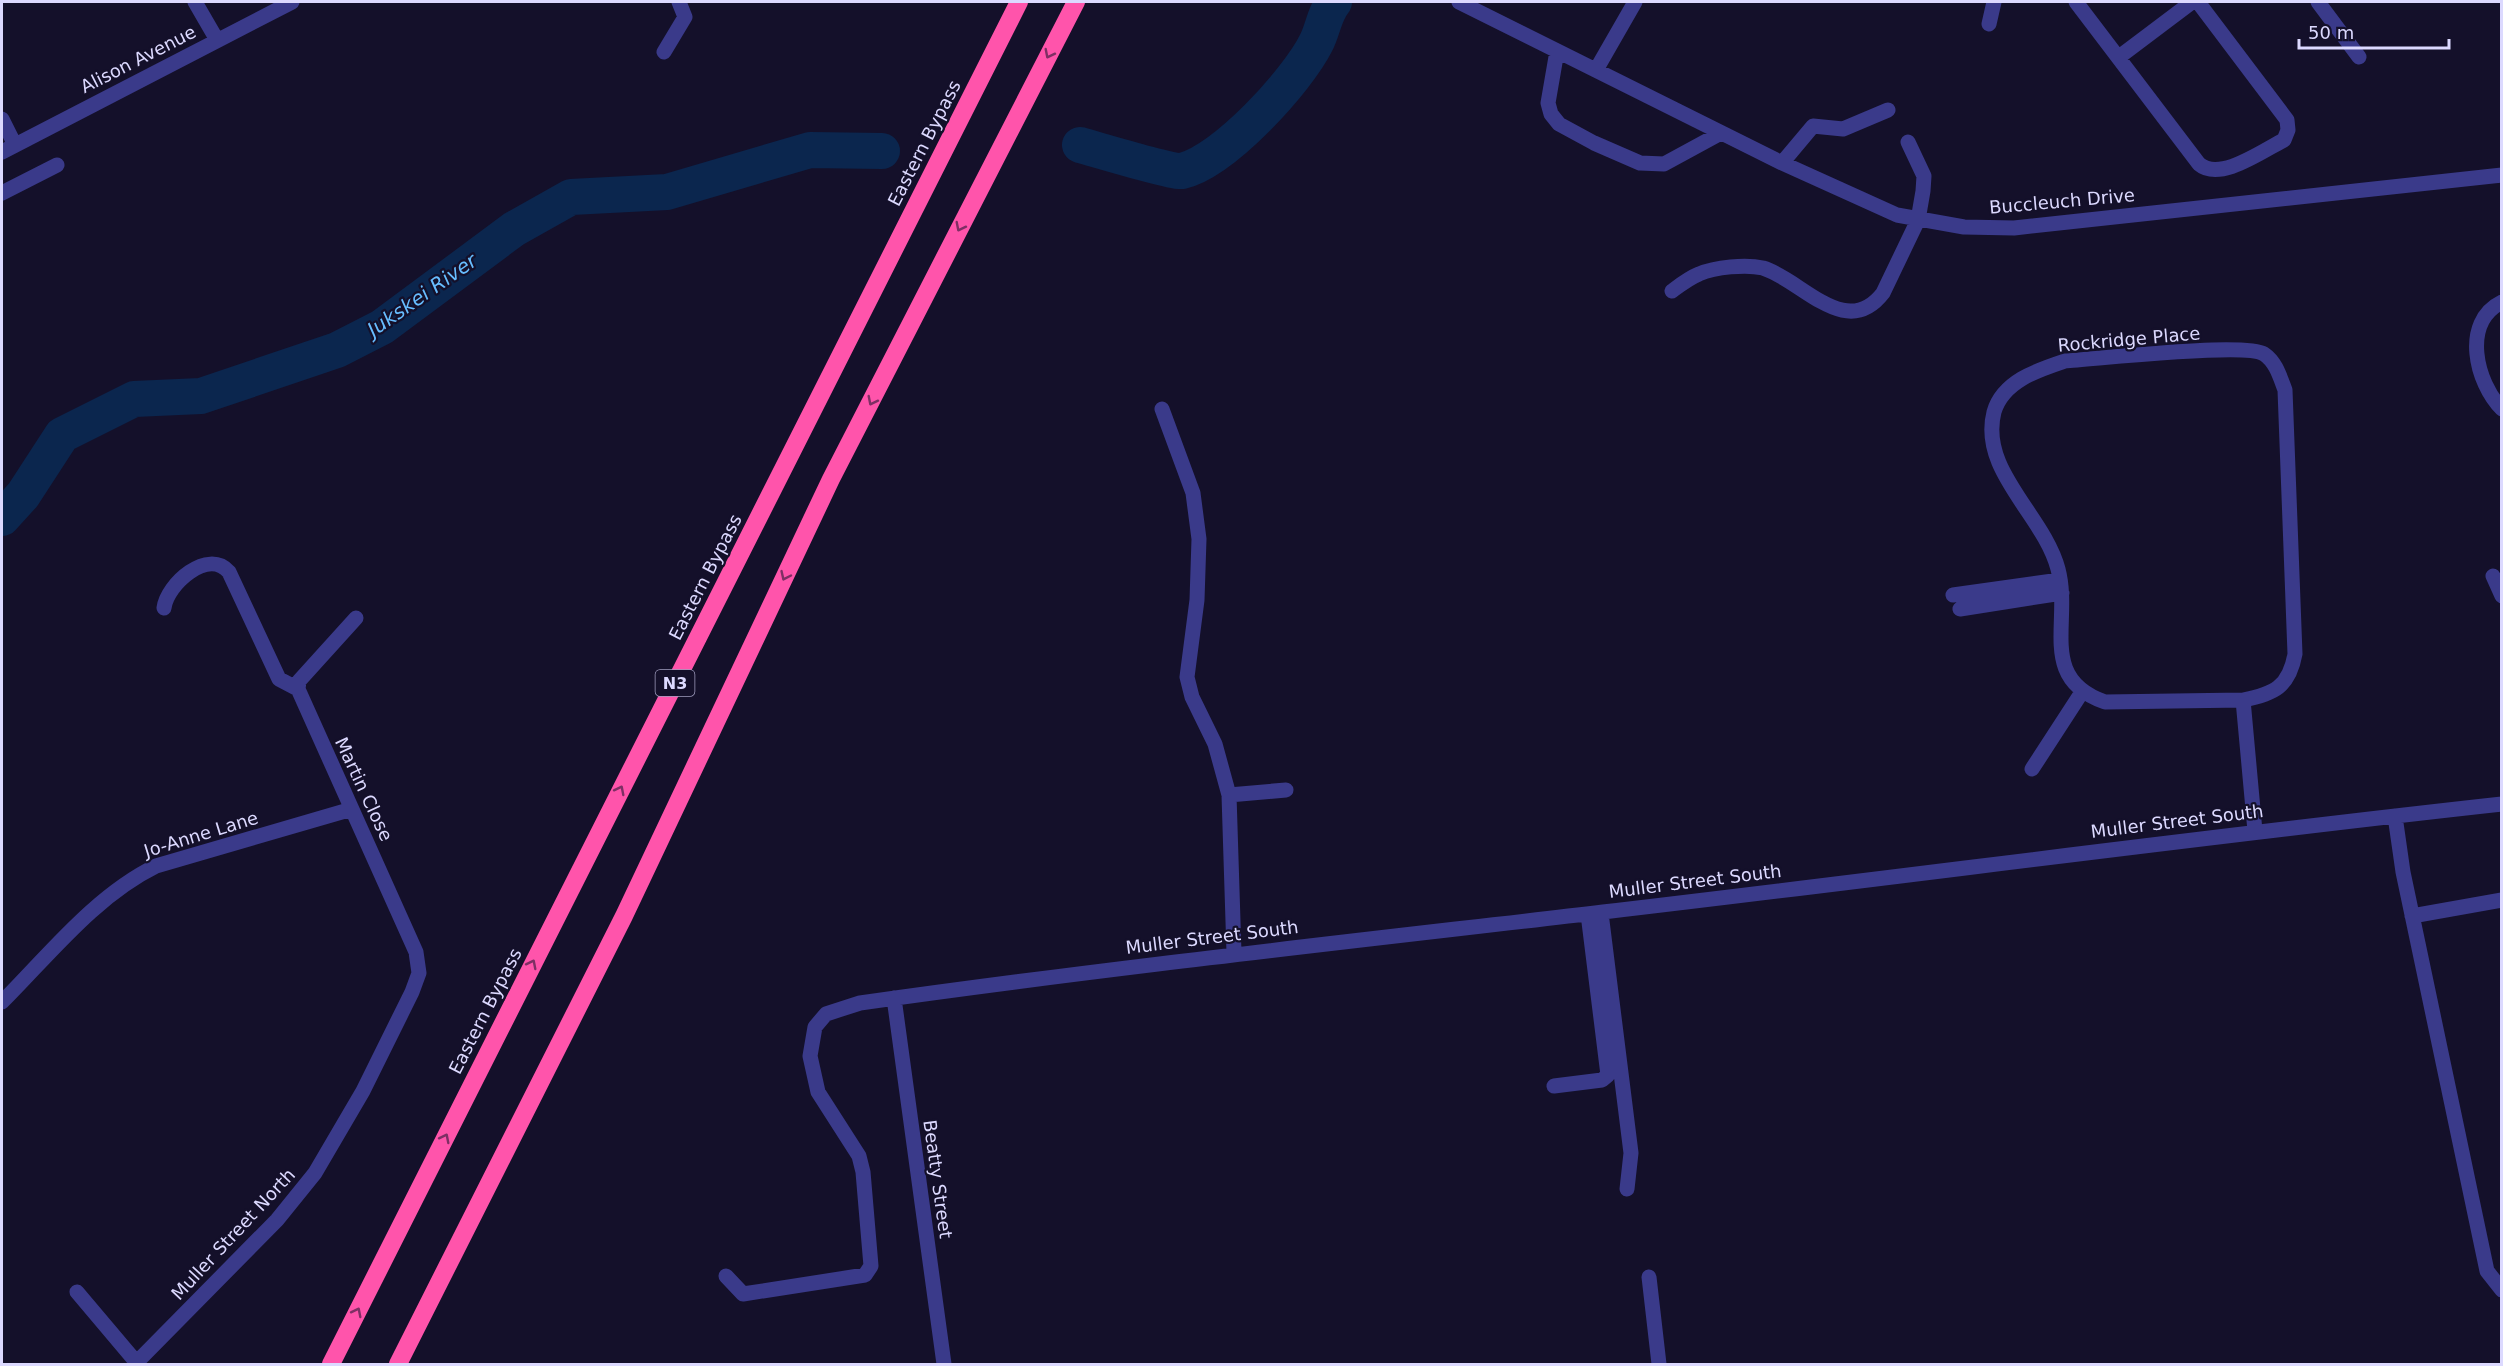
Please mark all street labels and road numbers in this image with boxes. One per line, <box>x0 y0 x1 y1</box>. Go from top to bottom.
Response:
street label: Alison Avenue <box>77 21 199 97</box>
street label: Eastern Bypass <box>883 77 965 209</box>
street label: Buccleuch Drive <box>1988 184 2136 218</box>
street label: Rockridge Place <box>2057 322 2201 356</box>
street label: Eastern Bypass <box>664 511 746 643</box>
road number: N3 <box>656 670 694 696</box>
street label: Martin Close <box>331 734 397 844</box>
street label: Muller Street South <box>2089 800 2265 842</box>
street label: Jo-Anne Lane <box>140 807 261 862</box>
street label: Muller Street South <box>1607 860 1783 902</box>
street label: Muller Street South <box>1124 916 1300 958</box>
street label: Eastern Bypass <box>444 945 526 1077</box>
street label: Beatty Street <box>919 1118 957 1240</box>
street label: Muller Street North <box>167 1164 299 1304</box>

